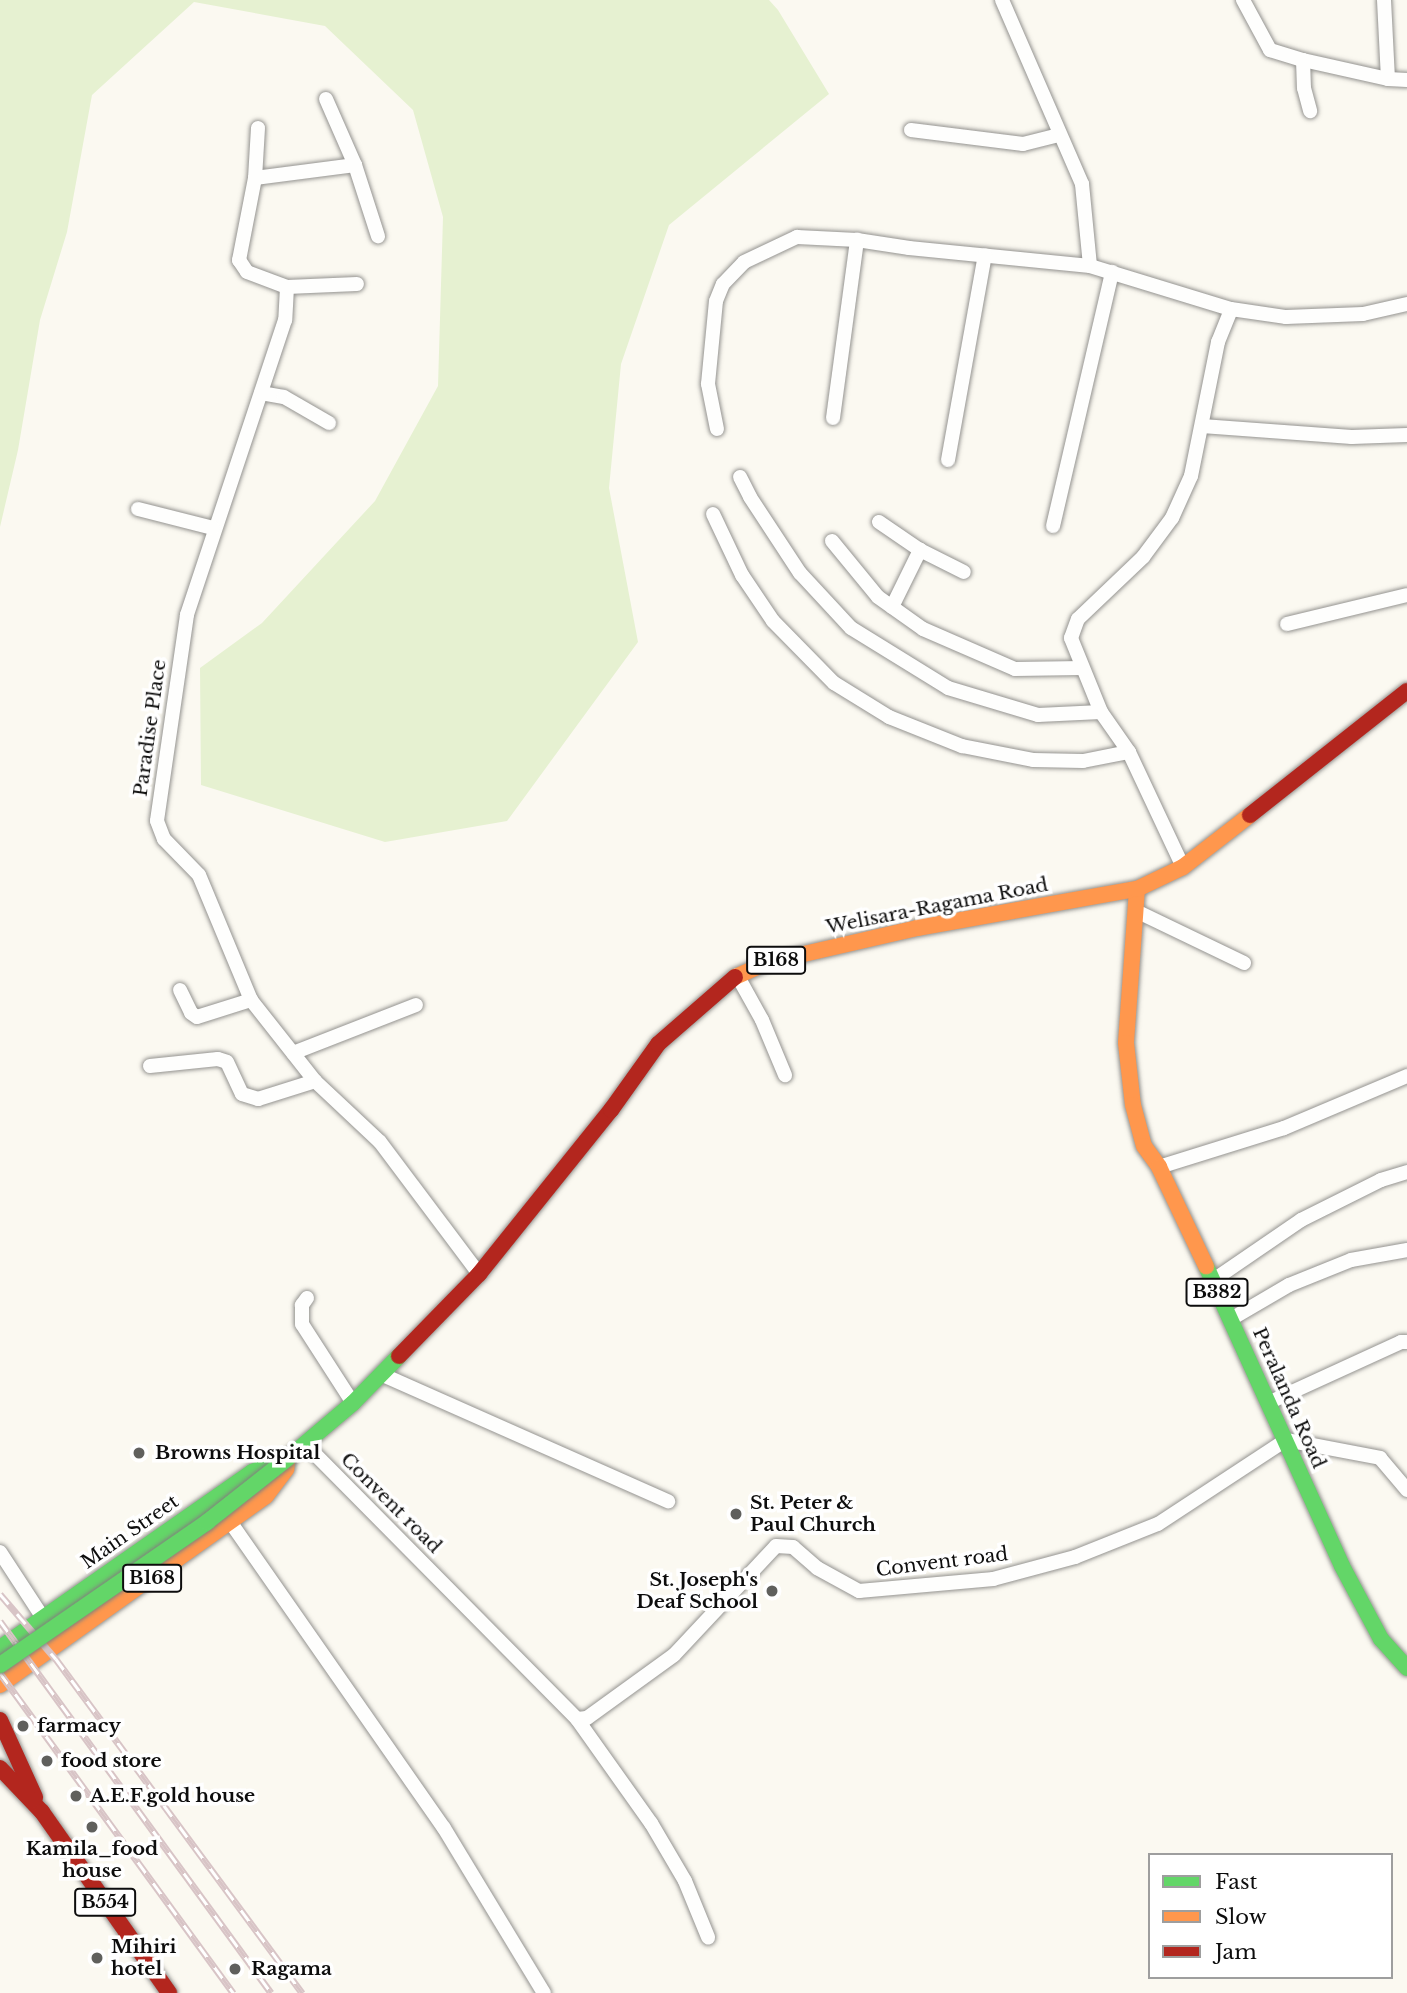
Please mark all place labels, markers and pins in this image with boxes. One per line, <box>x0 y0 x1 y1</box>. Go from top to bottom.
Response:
place label: Browns Hospital <box>155 1442 320 1464</box>
marker: Browns Hospital <box>129 1443 149 1463</box>
place label: St. Peter & Paul Church <box>750 1492 876 1536</box>
marker: St. Peter & Paul Church <box>728 1506 744 1522</box>
place label: St. Joseph's Deaf School <box>636 1569 758 1613</box>
marker: St. Joseph's Deaf School <box>764 1583 780 1599</box>
place label: farmacy <box>37 1715 121 1737</box>
marker: farmacy <box>15 1718 31 1734</box>
place label: food store <box>61 1750 162 1772</box>
marker: food store <box>39 1753 55 1769</box>
place label: A.E.F.gold house <box>90 1785 255 1807</box>
marker: A.E.F.gold house <box>68 1788 84 1804</box>
marker: Kamila_food house <box>84 1819 100 1835</box>
place label: Kamila_food house <box>26 1838 158 1882</box>
place label: Mihiri hotel <box>111 1936 176 1980</box>
marker: Mihiri hotel <box>89 1950 105 1966</box>
place label: Ragama <box>251 1958 332 1980</box>
marker: Ragama <box>225 1959 245 1979</box>

